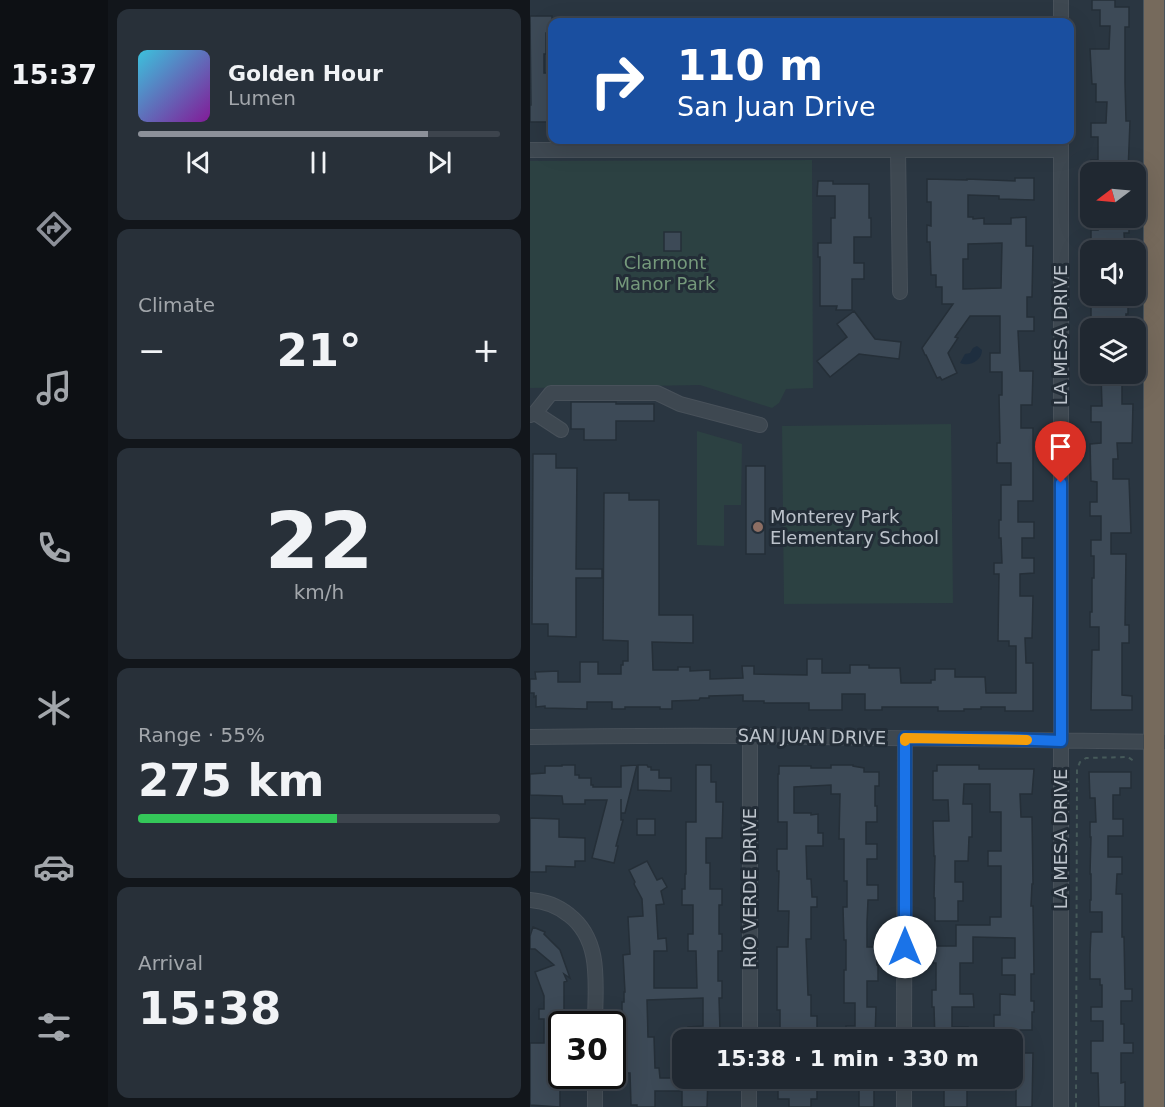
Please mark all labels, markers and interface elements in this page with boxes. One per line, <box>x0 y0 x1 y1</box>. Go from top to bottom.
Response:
text: 110 m <box>677 41 823 90</box>
icon: right <box>578 42 656 120</box>
text: 15:37 <box>11 59 97 90</box>
text: Golden Hour <box>228 61 383 86</box>
text: Lumen <box>228 86 296 110</box>
text: San Juan Drive <box>677 91 876 122</box>
icon: previous <box>182 146 215 179</box>
icon: pause <box>302 146 335 179</box>
icon: next <box>423 146 456 179</box>
north arrow <box>1080 162 1146 228</box>
map controls <box>1080 162 1146 384</box>
icon: directions <box>33 208 75 250</box>
button: sound <box>1080 240 1146 306</box>
park label: Clarmont Manor Park <box>614 252 716 294</box>
street label: LA MESA DRIVE <box>1050 265 1071 405</box>
text: Climate <box>138 293 215 317</box>
button: layers <box>1080 318 1146 384</box>
text: 21° <box>276 324 362 377</box>
text: − <box>138 331 166 370</box>
text: + <box>472 331 500 370</box>
icon: music <box>33 367 75 409</box>
pin <box>1035 421 1086 483</box>
icon: arrive <box>1044 430 1077 463</box>
text: 22 <box>265 496 373 586</box>
place label: Monterey Park Elementary School <box>770 506 939 548</box>
marker: Monterey Park Elementary School <box>751 520 765 534</box>
icon: phone <box>33 527 75 569</box>
text: km/h <box>294 580 344 604</box>
icon: climate <box>33 687 75 729</box>
text: Range · 55% <box>138 723 265 747</box>
street label: SAN JUAN DRIVE <box>738 725 886 748</box>
text: 275 km <box>138 754 324 807</box>
street label: LA MESA DRIVE <box>1050 769 1071 909</box>
street label: RIO VERDE DRIVE <box>739 808 760 968</box>
icon: car <box>33 846 75 888</box>
position arrow <box>873 915 937 979</box>
text: Arrival <box>138 951 203 975</box>
text: 15:38 <box>138 982 281 1035</box>
icon: filters <box>33 1006 75 1048</box>
speed limit sign: 30 <box>548 1011 626 1089</box>
text: 15:38 · 1 min · 330 m <box>716 1046 979 1071</box>

